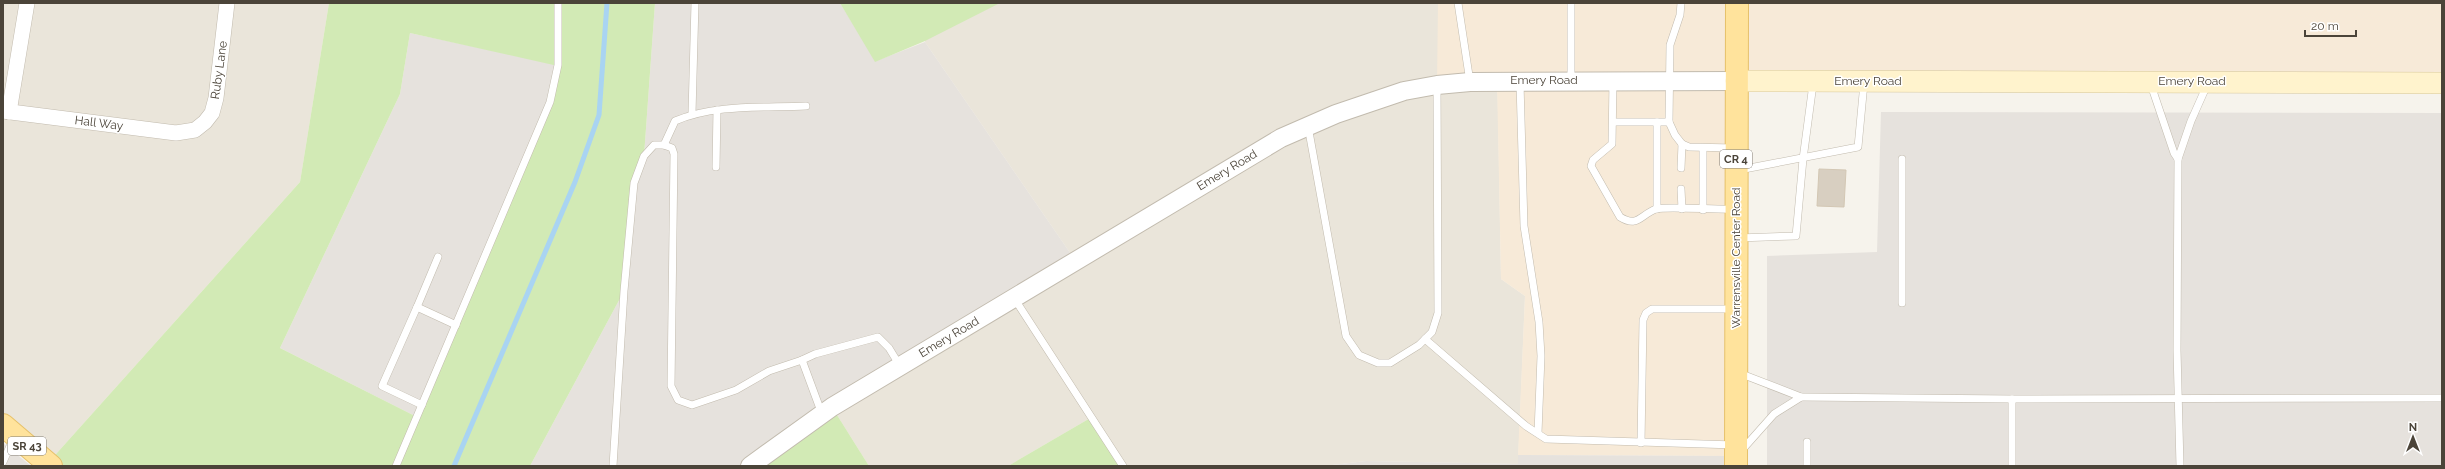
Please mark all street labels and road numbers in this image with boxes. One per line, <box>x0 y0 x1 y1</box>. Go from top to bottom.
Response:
street label: Ruby Lane <box>208 40 230 100</box>
street label: Emery Road <box>1510 73 1578 87</box>
street label: Emery Road <box>1834 74 1902 88</box>
street label: Emery Road <box>2158 74 2226 88</box>
street label: Hall Way <box>74 113 125 133</box>
street label: Emery Road <box>1194 147 1260 193</box>
road number: CR 4 <box>1720 150 1752 168</box>
street label: Warrensville Center Road <box>1729 188 1743 329</box>
street label: Emery Road <box>916 314 982 360</box>
road number: SR 43 <box>8 437 46 455</box>

